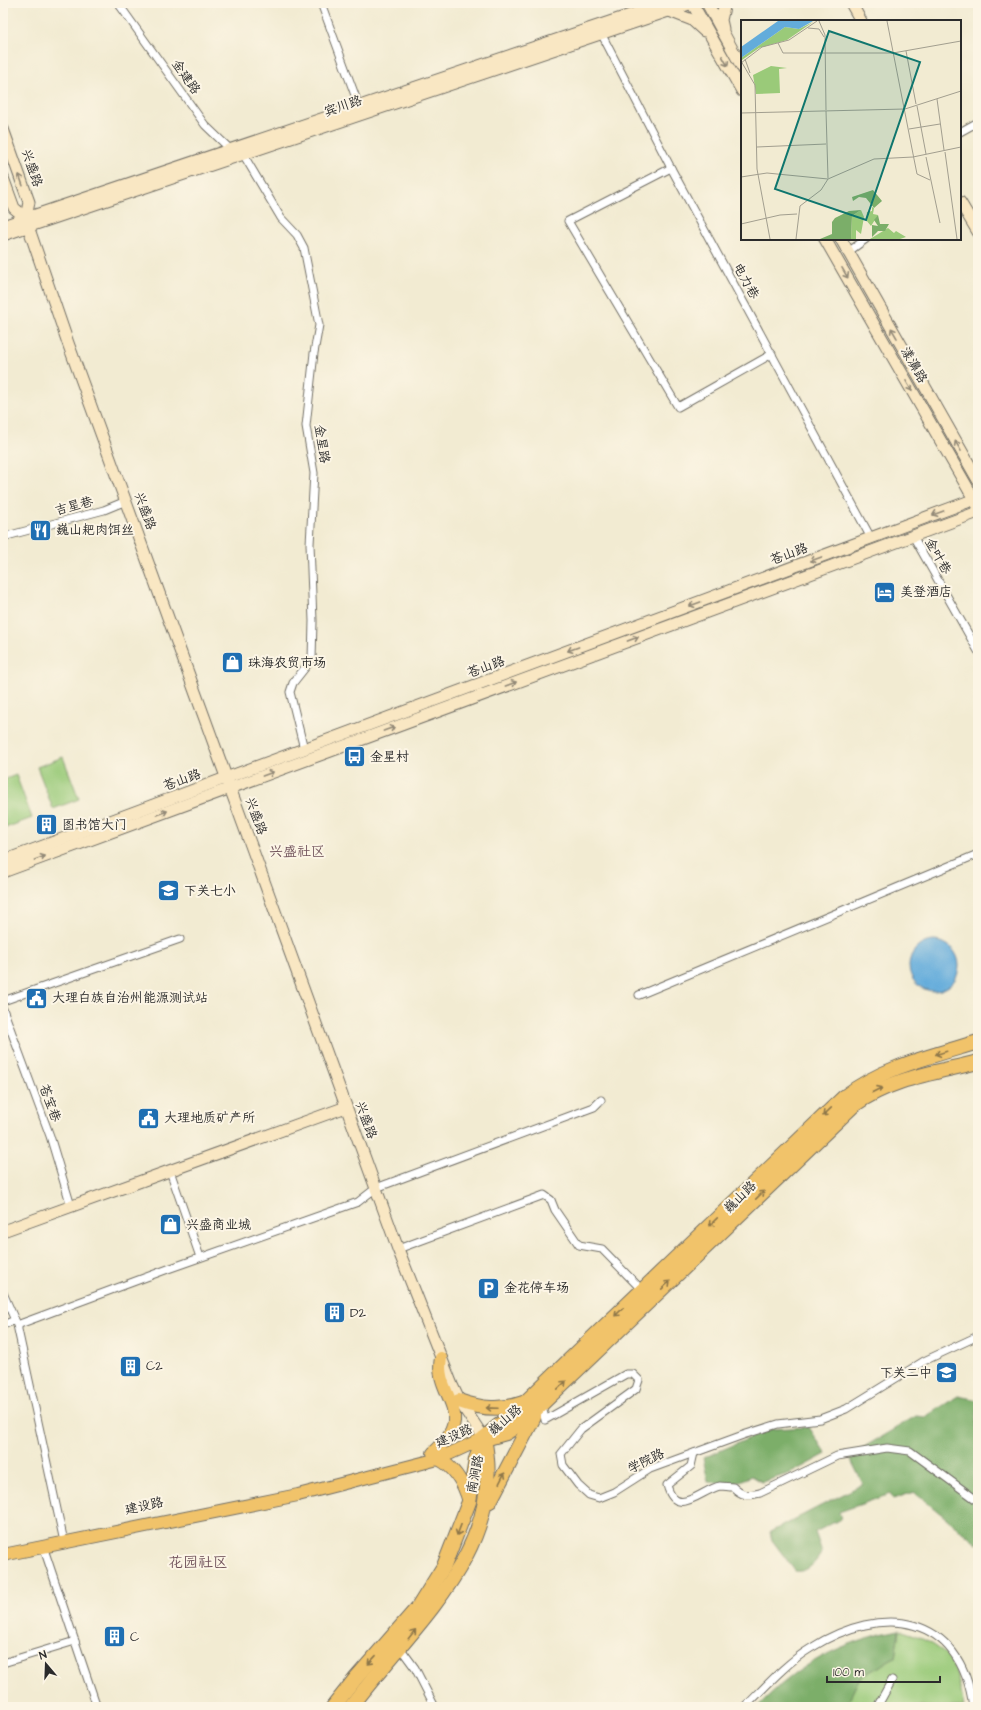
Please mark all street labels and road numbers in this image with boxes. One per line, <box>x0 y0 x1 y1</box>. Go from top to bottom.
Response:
street label: 金建路 <box>167 56 205 98</box>
street label: 宾川路 <box>322 91 364 121</box>
street label: 兴盛路 <box>17 147 47 189</box>
street label: 电力巷 <box>729 260 763 302</box>
street label: 漾濞路 <box>896 344 932 386</box>
street label: 金星路 <box>310 423 334 465</box>
street label: 兴盛路 <box>130 490 160 532</box>
street label: 吉星巷 <box>53 492 95 520</box>
street label: 金叶巷 <box>920 535 956 577</box>
street label: 苍山路 <box>768 539 810 569</box>
street label: 苍山路 <box>465 652 507 682</box>
street label: 苍山路 <box>161 765 203 795</box>
street label: 兴盛路 <box>241 795 271 837</box>
street label: 苍宝巷 <box>35 1082 65 1124</box>
street label: 兴盛路 <box>351 1099 381 1141</box>
street label: 巍山路 <box>720 1177 760 1217</box>
street label: 巍山路 <box>484 1400 526 1440</box>
street label: 建设路 <box>433 1420 475 1452</box>
street label: 学院路 <box>625 1444 667 1478</box>
street label: 南涧路 <box>462 1453 488 1495</box>
street label: 建设路 <box>123 1493 165 1519</box>

